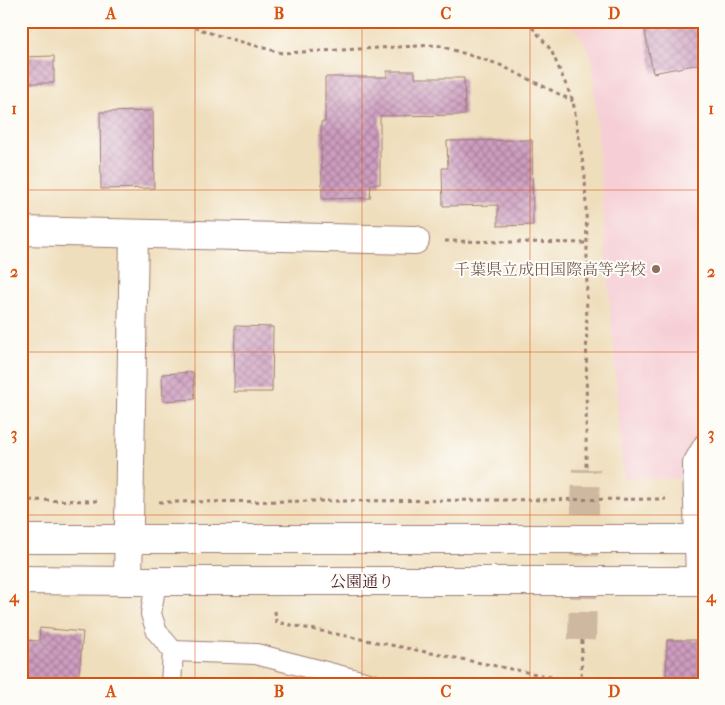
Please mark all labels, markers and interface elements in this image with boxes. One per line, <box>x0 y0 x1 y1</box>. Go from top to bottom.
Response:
text: A <box>105 4 117 23</box>
text: B <box>274 4 284 23</box>
text: C <box>441 4 452 23</box>
text: D <box>608 4 620 23</box>
text: 1 <box>11 99 17 118</box>
text: 1 <box>708 99 714 118</box>
place label: 千葉県立成田国際高等学校 <box>454 260 646 279</box>
text: 2 <box>10 262 18 281</box>
text: 2 <box>707 262 715 281</box>
marker: 千葉県立成田国際高等学校 <box>650 263 662 275</box>
text: 3 <box>11 424 17 444</box>
text: 3 <box>708 424 714 444</box>
street label: 公園通り <box>330 572 394 591</box>
text: 4 <box>8 587 20 607</box>
text: 4 <box>705 587 717 607</box>
text: A <box>105 682 117 701</box>
text: B <box>274 682 284 701</box>
text: C <box>441 682 452 701</box>
text: D <box>608 682 620 701</box>

